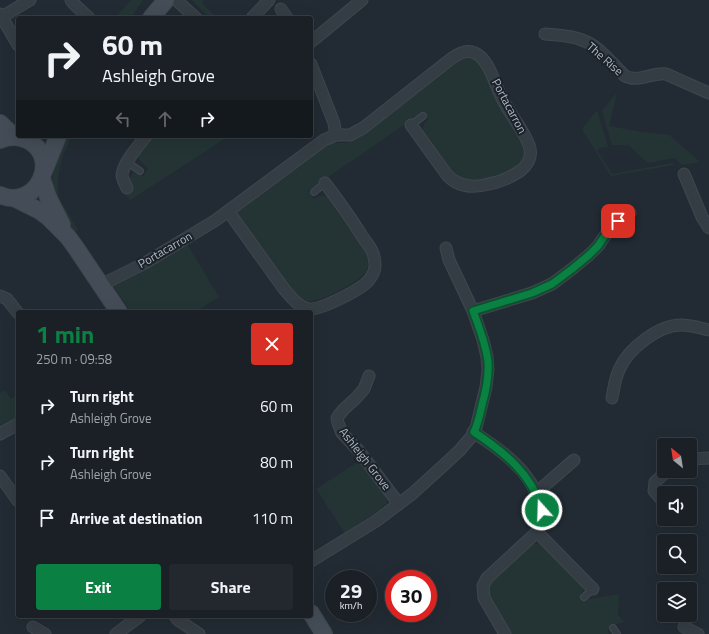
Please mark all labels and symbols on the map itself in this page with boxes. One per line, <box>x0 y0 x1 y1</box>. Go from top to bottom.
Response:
street label: The Rise <box>583 37 628 80</box>
street label: Portacarron <box>487 75 532 137</box>
pin <box>601 204 635 238</box>
street label: Portacarron <box>134 226 195 273</box>
street label: Ashleigh Grove <box>335 423 396 494</box>
north arrow <box>657 438 697 478</box>
position arrow <box>521 489 563 531</box>
speed limit sign: 30 <box>385 570 437 622</box>

